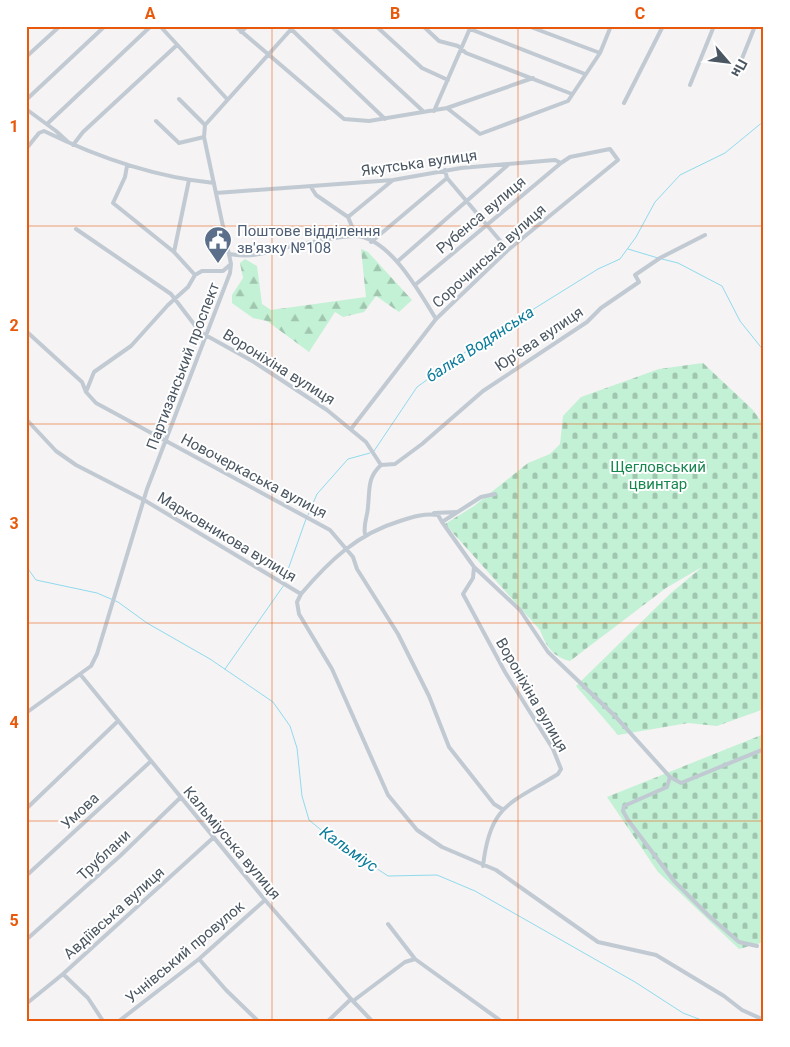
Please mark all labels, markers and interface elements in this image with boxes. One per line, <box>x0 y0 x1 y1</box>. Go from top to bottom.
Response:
text: A <box>145 4 156 23</box>
text: B <box>390 4 400 23</box>
text: C <box>635 4 645 23</box>
north arrow <box>702 38 752 88</box>
text: Пн <box>728 56 751 80</box>
text: 1 <box>9 117 19 136</box>
street label: Якутська вулиця <box>360 146 478 180</box>
street label: Рубенса вулиця <box>433 172 529 258</box>
street label: Сорочинська вулиця <box>429 200 549 312</box>
place label: Поштове відділення зв'язку №108 <box>237 222 380 257</box>
public building icon: Поштове відділення зв'язку №108 <box>203 225 233 264</box>
street label: Партизанський проспект <box>143 280 223 452</box>
water label: балка Водянська <box>422 302 538 386</box>
street label: Юр’єва вулиця <box>491 303 587 375</box>
text: 2 <box>9 316 19 335</box>
street label: Вороніхіна вулиця <box>220 325 338 409</box>
street label: Новочеркаська вулиця <box>178 430 330 522</box>
park label: Щегловський цвинтар <box>610 458 706 493</box>
street label: Марковникова вулиця <box>154 488 300 586</box>
text: 3 <box>9 514 19 533</box>
street label: Вороніхіна вулиця <box>492 635 572 755</box>
text: 4 <box>9 713 19 732</box>
street label: Кальміуська вулиця <box>179 783 285 903</box>
street label: Умова <box>57 789 103 833</box>
water label: Кальміус <box>316 822 382 876</box>
street label: Трублани <box>74 826 134 884</box>
street label: Авдіївська вулиця <box>60 863 168 963</box>
street label: Учнівський провулок <box>122 897 248 1007</box>
text: 5 <box>9 911 19 930</box>

